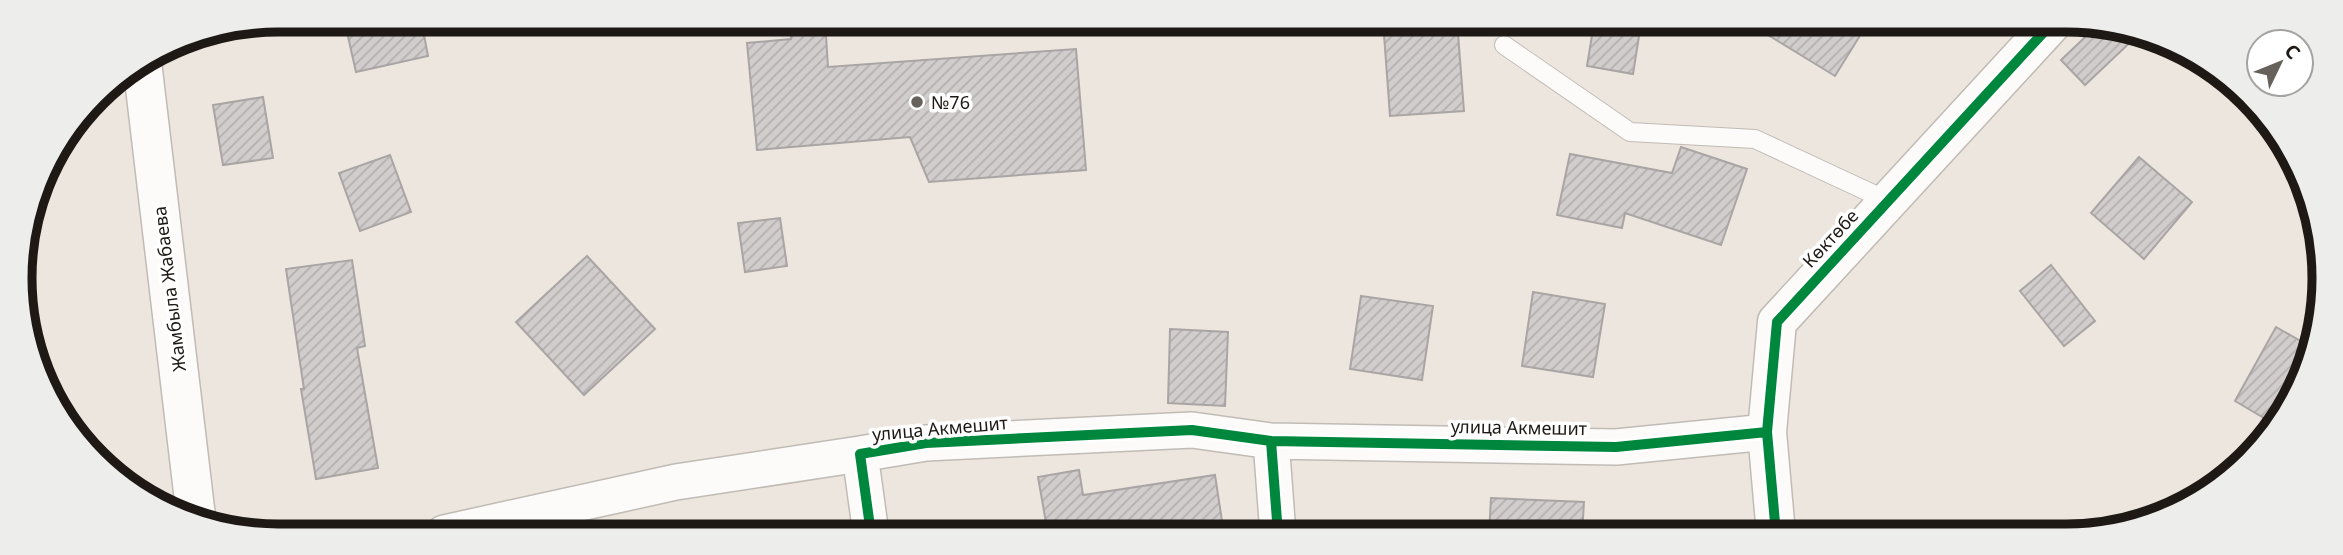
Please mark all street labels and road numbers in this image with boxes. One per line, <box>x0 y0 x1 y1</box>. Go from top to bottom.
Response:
street label: Көктөбе <box>1797 204 1863 272</box>
street label: Жамбыла Жабаева <box>147 205 191 373</box>
street label: улица Акмешит <box>871 410 1009 446</box>
street label: улица Акмешит <box>1451 414 1588 440</box>

